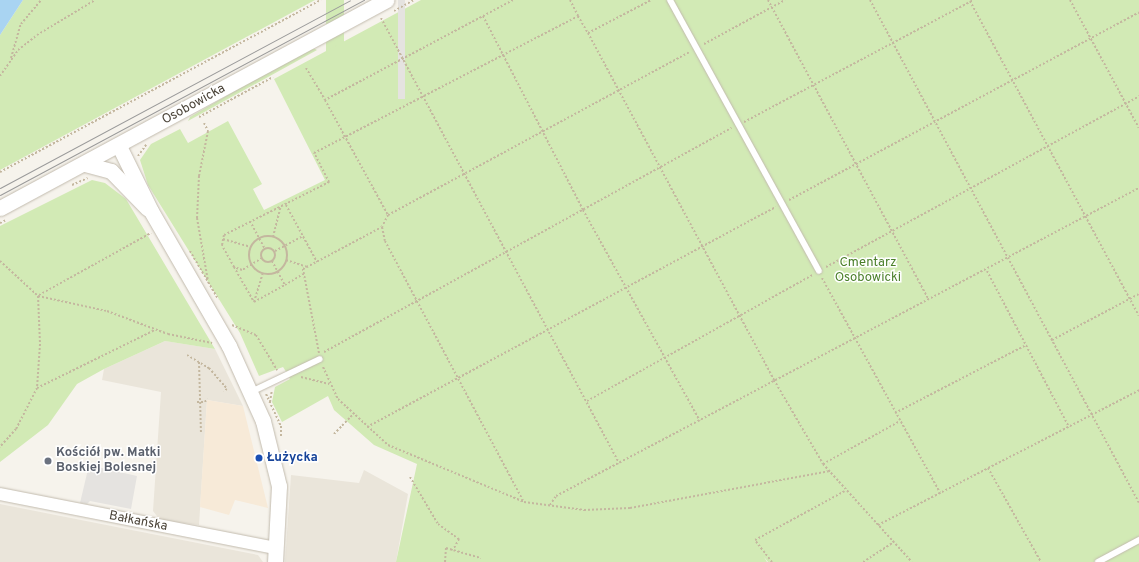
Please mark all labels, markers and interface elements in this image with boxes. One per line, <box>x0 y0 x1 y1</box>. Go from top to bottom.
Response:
street label: Osobowicka <box>160 81 228 129</box>
park label: Cmentarz Osobowicki <box>835 256 901 287</box>
place label: Kościół pw. Matki Boskiej Bolesnej <box>56 446 160 477</box>
place label: Łużycka <box>267 450 318 466</box>
marker: Łużycka <box>254 453 264 463</box>
marker: Kościół pw. Matki Boskiej Bolesnej <box>43 456 53 466</box>
street label: Bałkańska <box>107 509 169 535</box>

